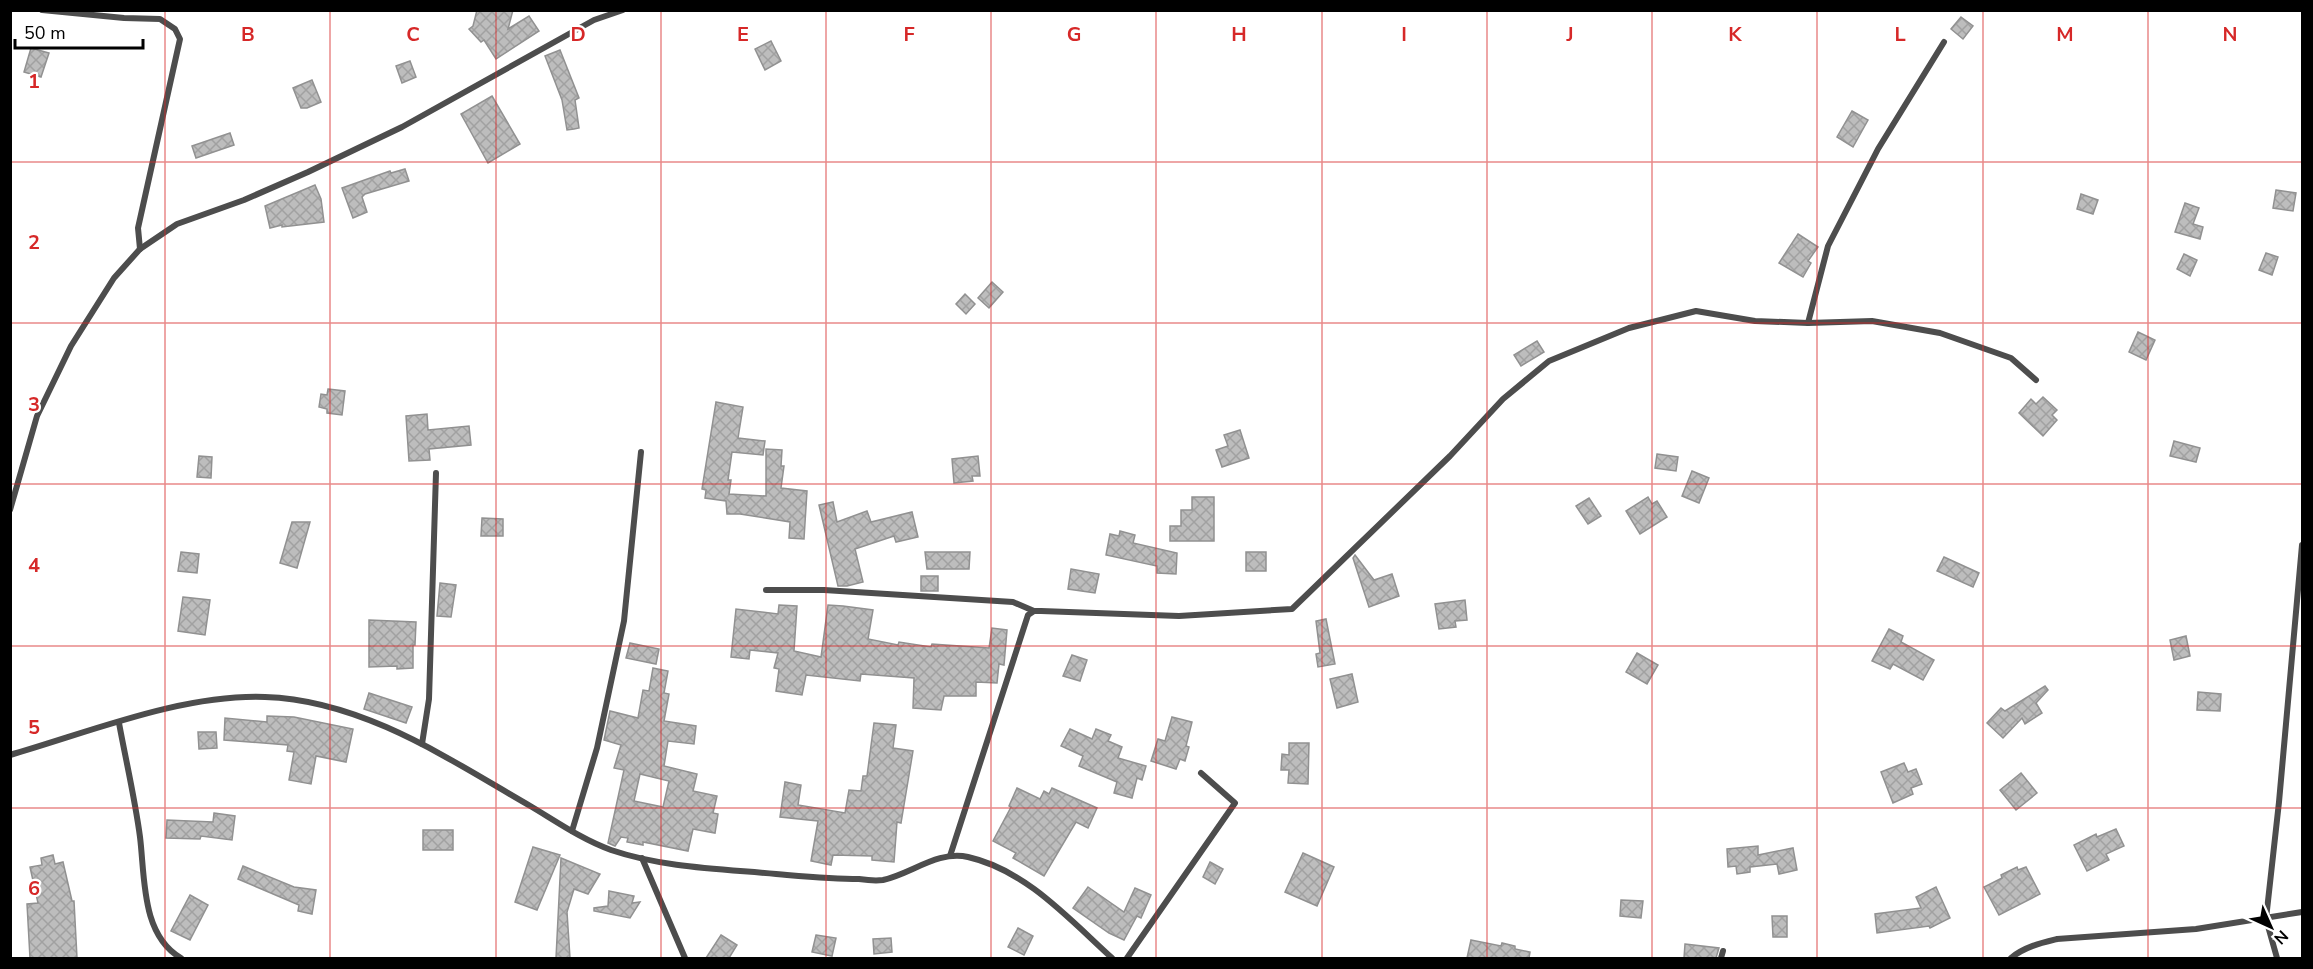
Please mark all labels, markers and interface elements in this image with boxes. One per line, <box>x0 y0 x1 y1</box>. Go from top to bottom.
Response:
scale bar <box>15 12 142 50</box>
text: 50 m <box>24 21 66 45</box>
text: B <box>241 21 255 48</box>
text: C <box>406 21 420 48</box>
text: D <box>570 21 586 48</box>
text: E <box>737 21 749 48</box>
text: F <box>903 21 915 48</box>
text: G <box>1067 21 1081 48</box>
text: H <box>1231 21 1247 48</box>
text: I <box>1401 21 1407 48</box>
text: J <box>1565 21 1574 48</box>
text: K <box>1728 21 1742 48</box>
text: L <box>1894 21 1906 48</box>
text: M <box>2056 21 2074 48</box>
text: N <box>2223 21 2237 48</box>
text: 1 <box>28 68 40 95</box>
text: 2 <box>28 229 40 256</box>
text: 3 <box>28 391 40 418</box>
text: 4 <box>28 552 40 579</box>
text: 5 <box>28 714 40 741</box>
text: 6 <box>28 875 40 902</box>
north arrow <box>2241 897 2301 957</box>
text: N <box>2269 925 2293 949</box>

